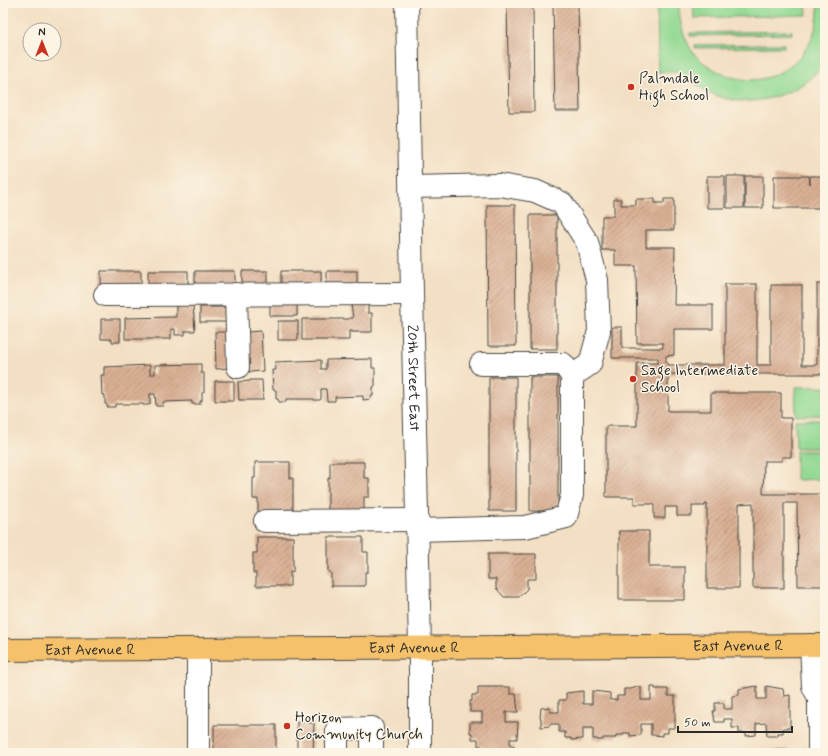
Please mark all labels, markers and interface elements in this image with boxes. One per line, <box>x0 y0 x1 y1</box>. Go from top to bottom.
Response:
north arrow <box>22 22 62 62</box>
text: N <box>38 26 46 40</box>
place label: Palmdale High School <box>639 69 709 107</box>
marker: Palmdale High School <box>626 82 636 92</box>
street label: 20th Street East <box>402 325 424 432</box>
place label: Sage Intermediate School <box>641 361 758 398</box>
marker: Sage Intermediate School <box>628 374 638 384</box>
street label: East Avenue R <box>693 636 784 657</box>
street label: East Avenue R <box>369 638 460 659</box>
street label: East Avenue R <box>45 640 136 661</box>
place label: Horizon Community Church <box>295 708 423 745</box>
scale bar <box>678 708 792 734</box>
text: 50 m <box>684 715 711 731</box>
marker: Horizon Community Church <box>282 721 292 731</box>

